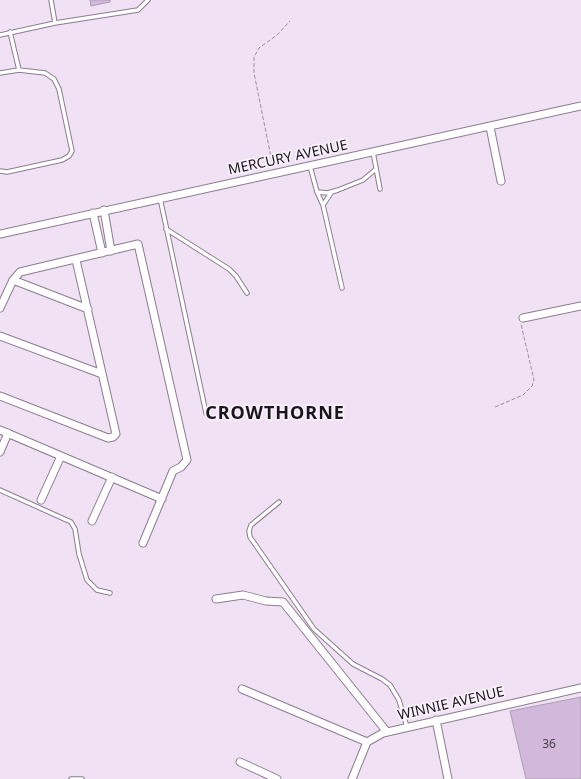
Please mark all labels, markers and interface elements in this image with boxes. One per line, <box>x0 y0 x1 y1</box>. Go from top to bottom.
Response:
street label: MERCURY AVENUE <box>227 137 349 179</box>
district label: CROWTHORNE <box>205 403 345 425</box>
street label: WINNIE AVENUE <box>396 684 506 724</box>
house number: 36 <box>542 738 556 752</box>

